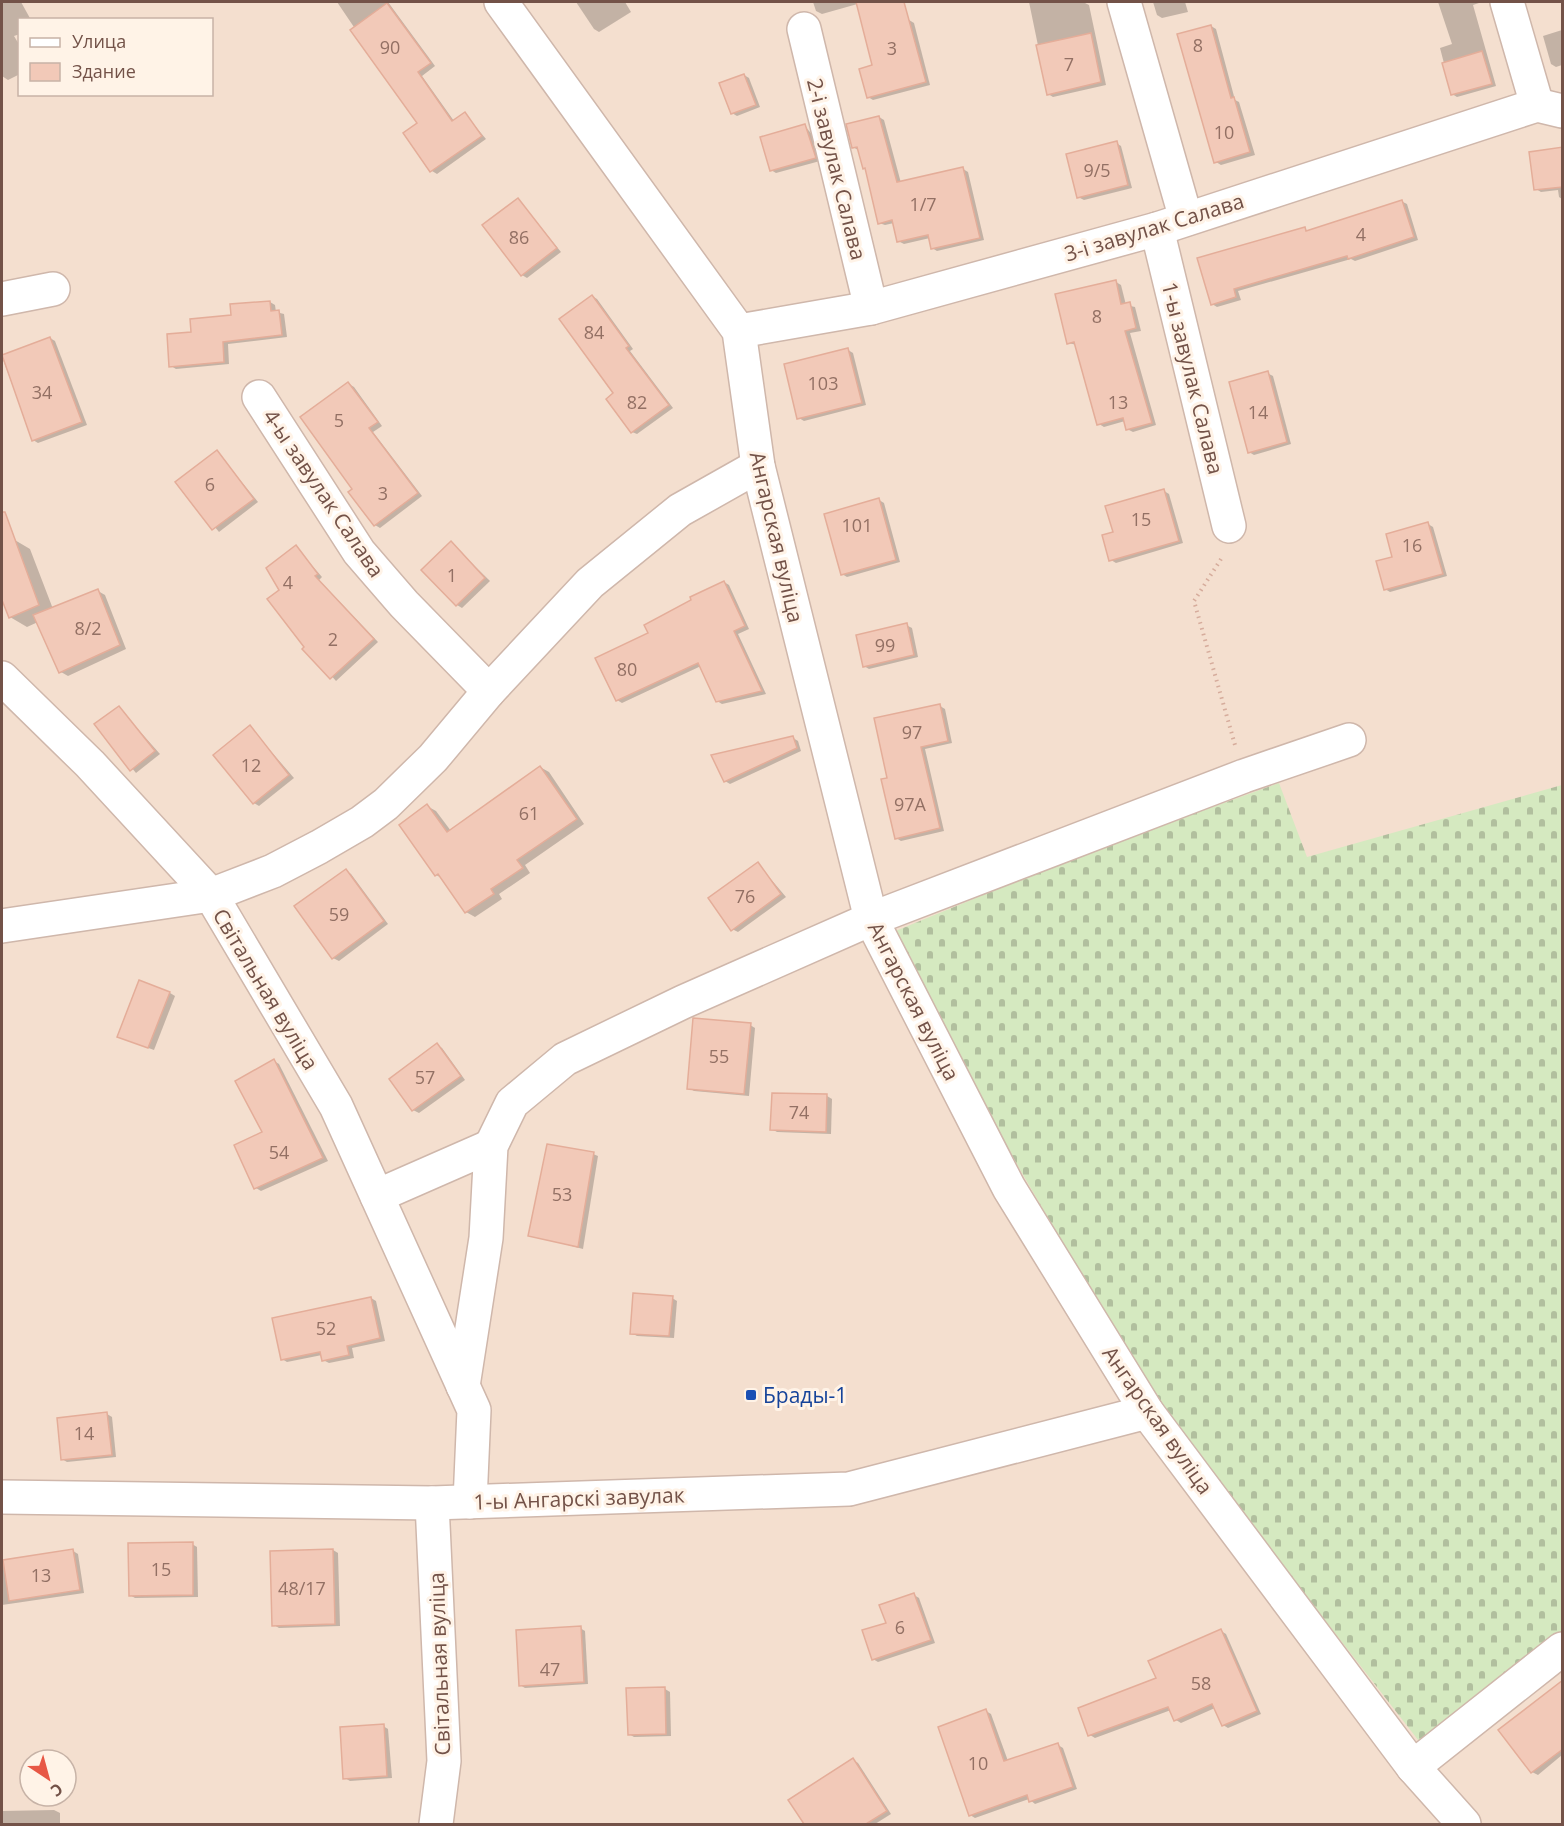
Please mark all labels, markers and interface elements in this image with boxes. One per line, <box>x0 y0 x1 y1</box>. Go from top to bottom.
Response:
legend <box>18 18 213 96</box>
text: Улица <box>72 29 126 53</box>
house number: 8 <box>1193 33 1203 57</box>
house number: 90 <box>380 35 400 59</box>
house number: 3 <box>887 36 897 60</box>
house number: 7 <box>1064 52 1074 76</box>
text: Здание <box>72 59 136 83</box>
street label: 2-і завулак Салава <box>801 75 873 263</box>
house number: 10 <box>1214 120 1234 144</box>
house number: 9/5 <box>1083 158 1111 182</box>
street label: 3-і завулак Салава <box>1061 186 1247 268</box>
house number: 1/7 <box>909 192 937 216</box>
house number: 4 <box>1356 222 1366 246</box>
house number: 86 <box>509 225 529 249</box>
street label: 1-ы завулак Салава <box>1156 279 1230 477</box>
house number: 8 <box>1092 304 1102 328</box>
house number: 84 <box>584 320 604 344</box>
house number: 103 <box>808 371 838 395</box>
house number: 34 <box>32 380 52 404</box>
house number: 82 <box>627 390 647 414</box>
house number: 13 <box>1108 390 1128 414</box>
house number: 14 <box>1248 400 1268 424</box>
street label: 4-ы завулак Салава <box>258 404 390 582</box>
house number: 5 <box>334 408 344 432</box>
street label: Ангарская вуліца <box>744 449 810 625</box>
house number: 6 <box>205 472 215 496</box>
house number: 3 <box>378 481 388 505</box>
house number: 15 <box>1131 507 1151 531</box>
house number: 101 <box>842 513 872 537</box>
house number: 16 <box>1402 533 1422 557</box>
house number: 1 <box>447 563 457 587</box>
house number: 4 <box>283 571 293 593</box>
house number: 8/2 <box>74 616 102 640</box>
house number: 2 <box>328 627 338 651</box>
house number: 99 <box>875 633 895 657</box>
house number: 80 <box>617 657 637 681</box>
house number: 97 <box>902 720 922 744</box>
house number: 12 <box>241 753 261 777</box>
house number: 97А <box>894 792 927 816</box>
house number: 61 <box>519 801 539 825</box>
house number: 76 <box>735 884 755 908</box>
house number: 59 <box>329 902 349 926</box>
street label: Світальная вуліца <box>207 903 325 1075</box>
street label: Ангарская вуліца <box>862 917 966 1085</box>
house number: 55 <box>709 1044 729 1068</box>
house number: 57 <box>415 1065 435 1089</box>
house number: 74 <box>789 1100 809 1124</box>
house number: 54 <box>269 1140 289 1164</box>
house number: 53 <box>552 1182 572 1206</box>
house number: 52 <box>316 1316 336 1340</box>
street label: Ангарская вуліца <box>1096 1340 1220 1500</box>
place label: Брады-1 <box>763 1381 847 1409</box>
marker: Брады-1 <box>744 1388 758 1402</box>
house number: 14 <box>74 1421 94 1445</box>
street label: 1-ы Ангарскі завулак <box>473 1480 685 1516</box>
house number: 15 <box>151 1557 171 1581</box>
house number: 13 <box>31 1563 51 1587</box>
street label: Світальная вуліца <box>422 1572 456 1756</box>
house number: 48/17 <box>278 1576 326 1600</box>
house number: 6 <box>895 1615 905 1639</box>
house number: 47 <box>540 1657 560 1681</box>
house number: 58 <box>1191 1671 1211 1695</box>
north arrow <box>18 1748 78 1808</box>
house number: 10 <box>968 1751 988 1775</box>
text: С <box>46 1778 67 1802</box>

